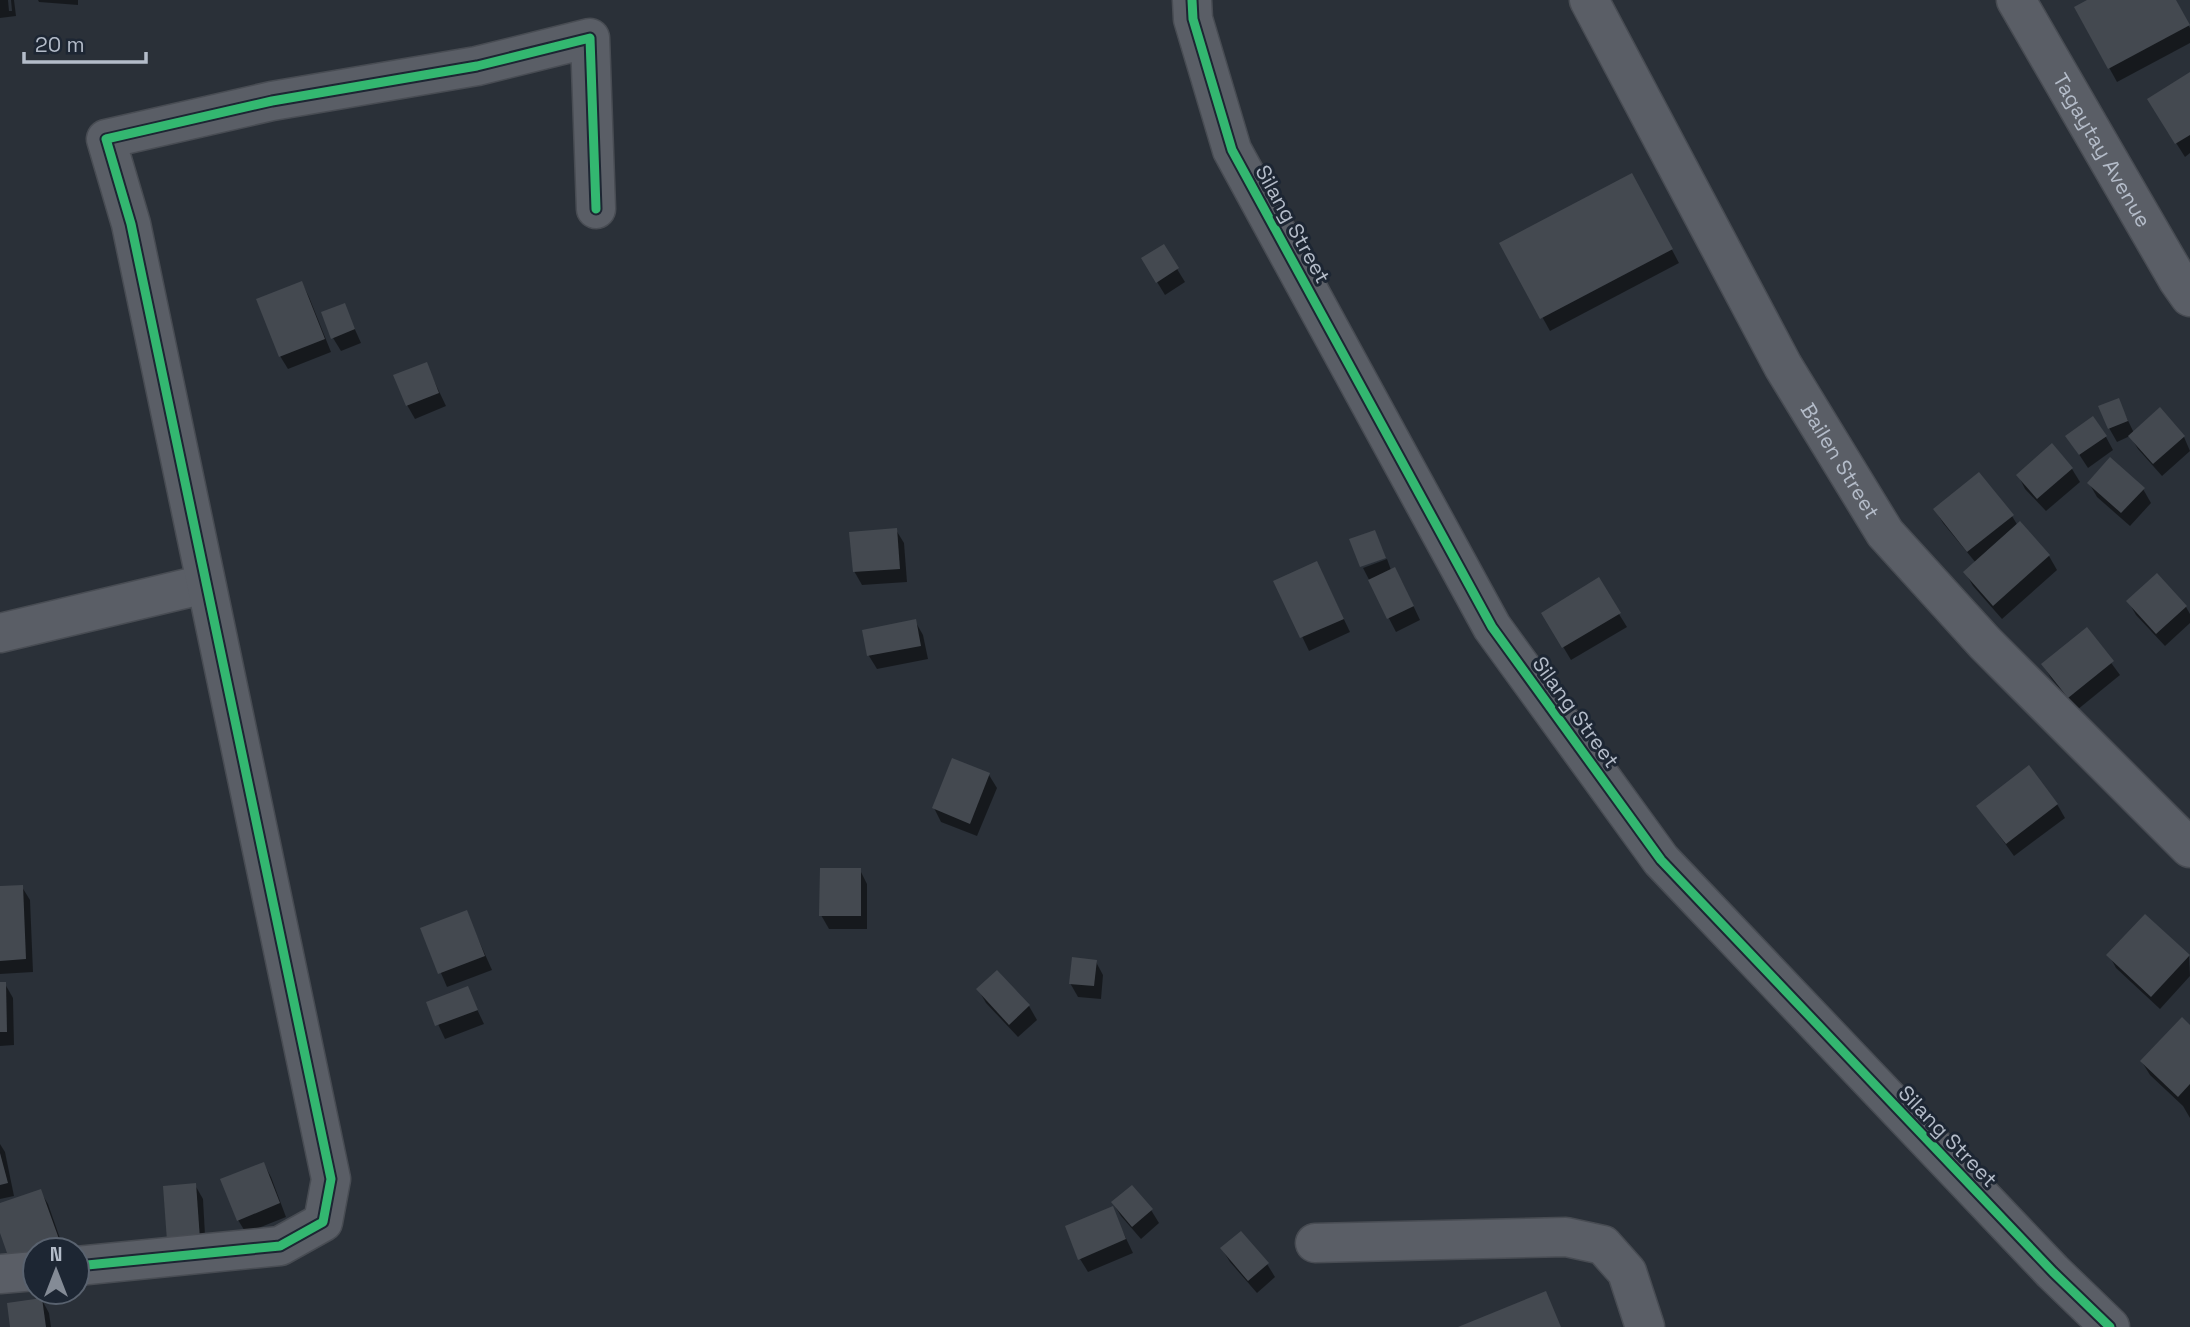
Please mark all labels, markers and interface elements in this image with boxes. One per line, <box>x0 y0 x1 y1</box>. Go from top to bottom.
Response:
scale bar <box>24 21 147 65</box>
text: 20 m <box>35 31 85 58</box>
street label: Tagaytay Avenue <box>2047 68 2158 232</box>
street label: Silang Street <box>1249 160 1337 288</box>
street label: Bailen Street <box>1795 397 1886 524</box>
street label: Silang Street <box>1527 651 1625 773</box>
street label: Silang Street <box>1893 1079 2003 1193</box>
north arrow <box>21 1236 91 1306</box>
text: N <box>50 1242 62 1267</box>

